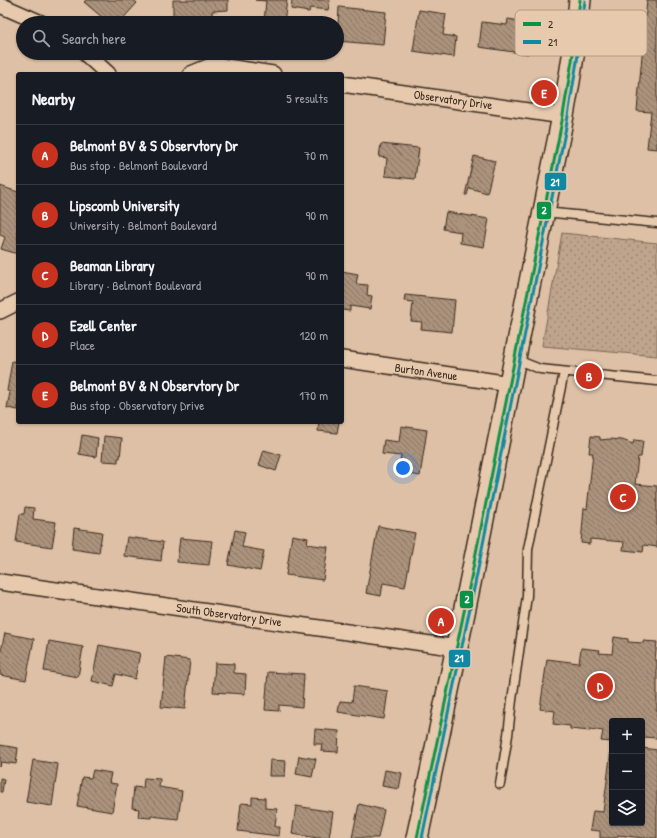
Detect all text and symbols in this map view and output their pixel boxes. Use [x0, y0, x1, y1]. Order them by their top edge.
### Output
legend [515, 10, 647, 56]
search box [16, 16, 344, 60]
text: 2 [548, 17, 553, 31]
icon: search [30, 27, 52, 49]
text: Search here [62, 28, 126, 49]
text: 21 [548, 35, 557, 49]
pin: E [531, 78, 557, 108]
street label: Observatory Drive [413, 86, 494, 113]
text: Nearby [32, 87, 75, 110]
text: 5 results [286, 89, 328, 107]
text: Belmont BV & S Observtory Dr [70, 135, 238, 156]
text: A [42, 146, 48, 164]
text: 70 m [304, 146, 328, 164]
text: Bus stop · Belmont Boulevard [70, 156, 207, 174]
line badge: 21 [544, 172, 567, 191]
text: 21 [550, 175, 560, 189]
text: Lipscomb University [70, 195, 180, 216]
line badge: 2 [536, 201, 552, 220]
text: 2 [541, 203, 547, 217]
text: B [42, 206, 48, 224]
text: 90 m [306, 206, 328, 224]
text: University · Belmont Boulevard [70, 216, 216, 234]
text: Beaman Library [70, 255, 155, 276]
text: C [41, 266, 49, 284]
text: 90 m [306, 266, 328, 284]
text: Library · Belmont Boulevard [70, 276, 201, 294]
text: Ezell Center [70, 315, 137, 336]
text: D [42, 326, 48, 344]
text: 120 m [300, 326, 328, 344]
text: Place [70, 336, 95, 354]
street label: Burton Avenue [394, 359, 459, 384]
pin: B [576, 361, 602, 391]
text: Belmont BV & N Observtory Dr [70, 375, 239, 396]
text: E [42, 386, 48, 404]
text: 170 m [299, 386, 328, 404]
text: Bus stop · Observatory Drive [70, 396, 204, 414]
your location [393, 458, 413, 478]
pin: C [610, 482, 636, 512]
line badge: 2 [459, 590, 474, 609]
text: 2 [464, 592, 470, 606]
street label: South Observatory Drive [175, 599, 283, 630]
pin: A [428, 606, 454, 636]
line badge: 21 [448, 649, 471, 668]
text: 21 [454, 651, 464, 665]
pin: D [587, 671, 613, 701]
map controls [609, 718, 645, 826]
button: + [609, 718, 645, 754]
button: − [609, 754, 645, 790]
button: layers [609, 790, 645, 826]

